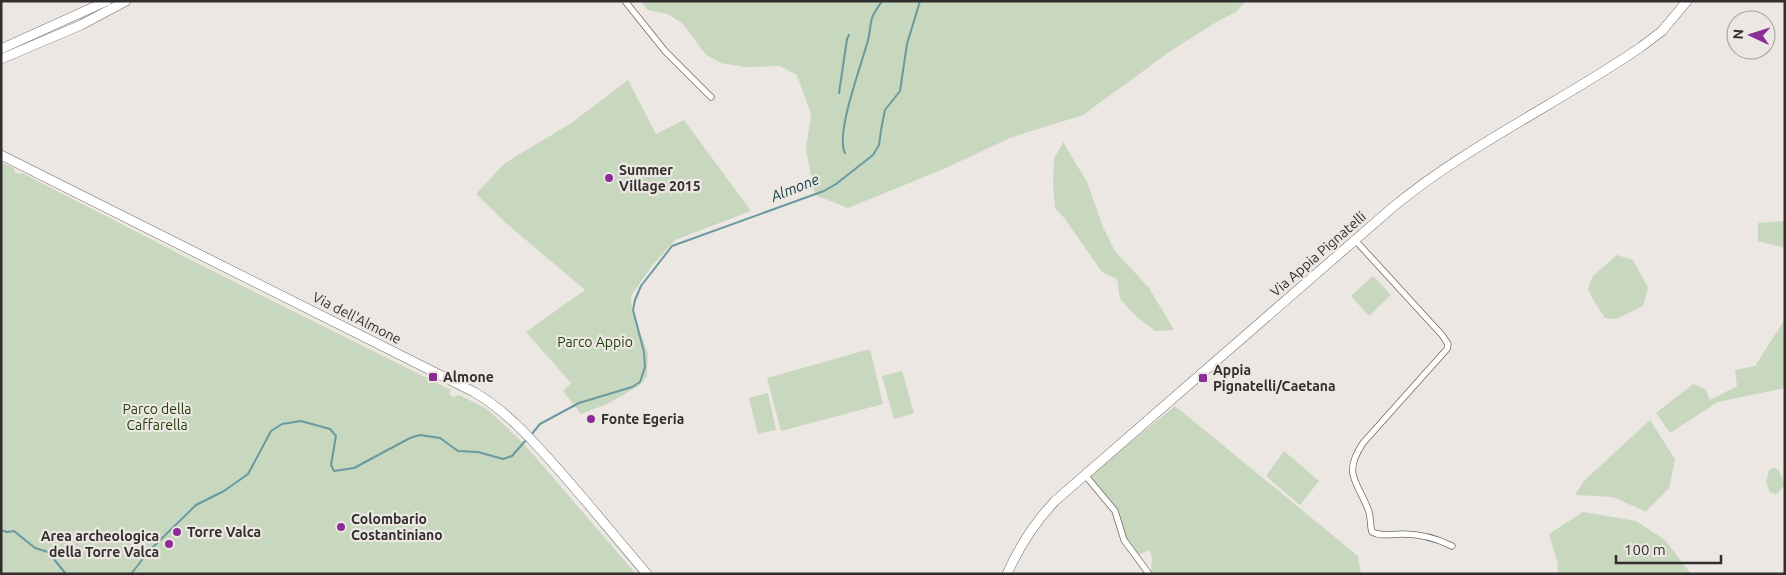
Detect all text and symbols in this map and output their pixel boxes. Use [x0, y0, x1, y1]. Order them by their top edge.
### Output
north arrow [1726, 10, 1776, 60]
text: N [1730, 28, 1746, 40]
place label: Summer Village 2015 [619, 162, 701, 194]
water label: Almone [767, 170, 822, 205]
marker: Summer Village 2015 [603, 172, 615, 184]
street label: Via Appia Pignatelli [1267, 208, 1369, 300]
street label: Via dell'Almone [310, 289, 404, 347]
park label: Parco Appio [557, 334, 633, 350]
place label: Appia Pignatelli/Caetana [1213, 362, 1336, 394]
place label: Almone [443, 369, 494, 385]
marker: Almone [427, 371, 439, 383]
marker: Appia Pignatelli/Caetana [1197, 372, 1209, 384]
park label: Parco della Caffarella [122, 401, 192, 433]
place label: Fonte Egeria [601, 411, 684, 427]
marker: Fonte Egeria [585, 413, 597, 425]
place label: Colombario Costantiniano [351, 511, 443, 543]
marker: Colombario Costantiniano [335, 521, 347, 533]
place label: Torre Valca [187, 524, 261, 540]
marker: Torre Valca [171, 526, 183, 538]
place label: Area archeologica della Torre Valca [41, 528, 159, 560]
scale bar [1616, 532, 1721, 564]
marker: Area archeologica della Torre Valca [163, 538, 175, 550]
text: 100 m [1624, 541, 1666, 558]

